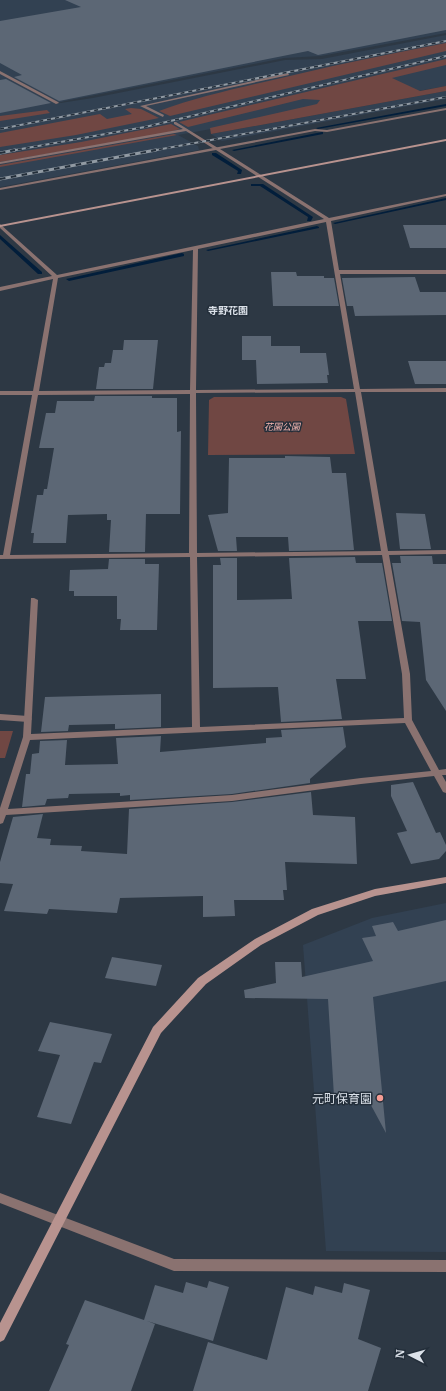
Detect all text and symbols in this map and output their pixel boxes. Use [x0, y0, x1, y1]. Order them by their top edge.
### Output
district label: 寺野花園 [208, 304, 248, 317]
park label: 花園公園 [264, 421, 302, 432]
place label: 元町保育園 [312, 1091, 372, 1106]
marker: 元町保育園 [375, 1093, 385, 1103]
north arrow [390, 1335, 430, 1375]
text: N [393, 1349, 408, 1359]

